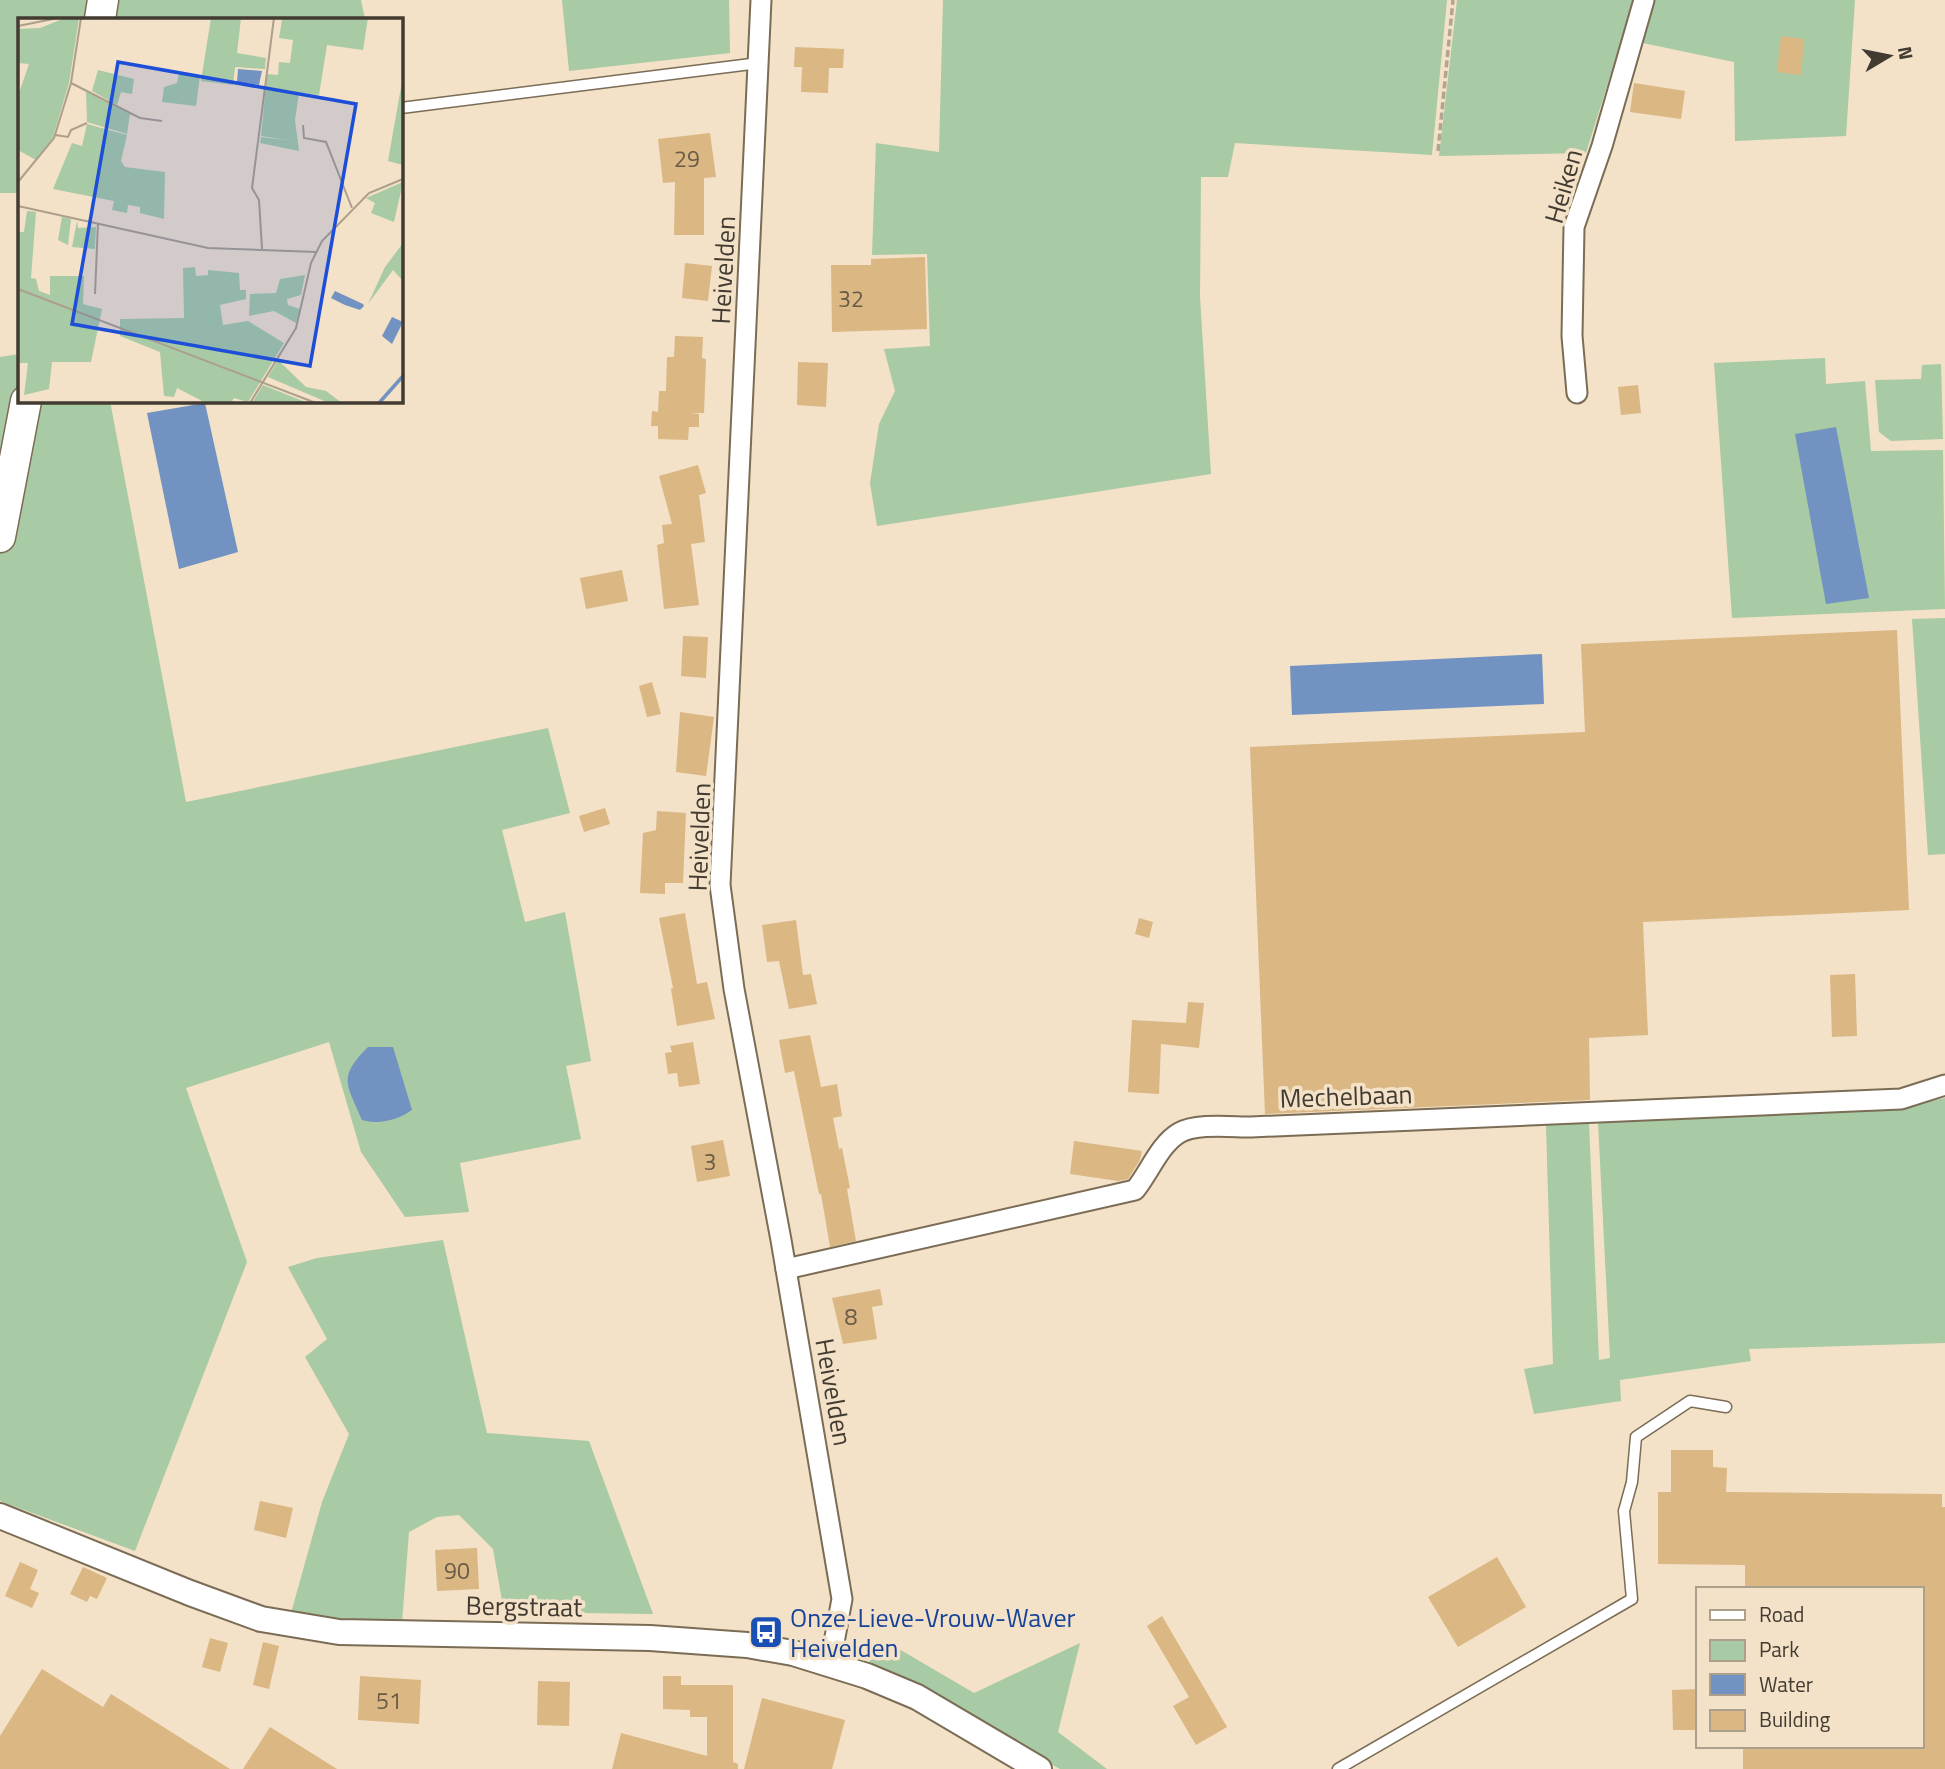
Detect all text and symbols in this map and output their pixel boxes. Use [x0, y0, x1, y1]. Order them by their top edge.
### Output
inset map [18, 18, 402, 402]
north arrow [1854, 21, 1924, 91]
text: N [1891, 44, 1922, 62]
house number: 29 [674, 141, 700, 176]
street label: Heiken [1534, 144, 1592, 228]
street label: Heivelden [701, 215, 745, 325]
house number: 32 [838, 281, 864, 316]
street label: Heivelden [678, 782, 720, 892]
street label: Mechelbaan [1279, 1074, 1413, 1118]
house number: 3 [704, 1144, 716, 1179]
house number: 8 [845, 1299, 858, 1334]
street label: Heivelden [805, 1335, 863, 1449]
house number: 90 [444, 1553, 470, 1588]
street label: Bergstraat [465, 1585, 583, 1627]
legend [1696, 1587, 1924, 1748]
place label: Onze-Lieve-Vrouw-Waver Heivelden [790, 1598, 1076, 1667]
text: Road [1759, 1598, 1804, 1630]
bus stop icon: Onze-Lieve-Vrouw-Waver Heivelden [747, 1613, 785, 1651]
text: Park [1759, 1633, 1799, 1665]
text: Water [1759, 1668, 1813, 1700]
house number: 51 [376, 1683, 402, 1718]
text: Building [1759, 1703, 1831, 1735]

